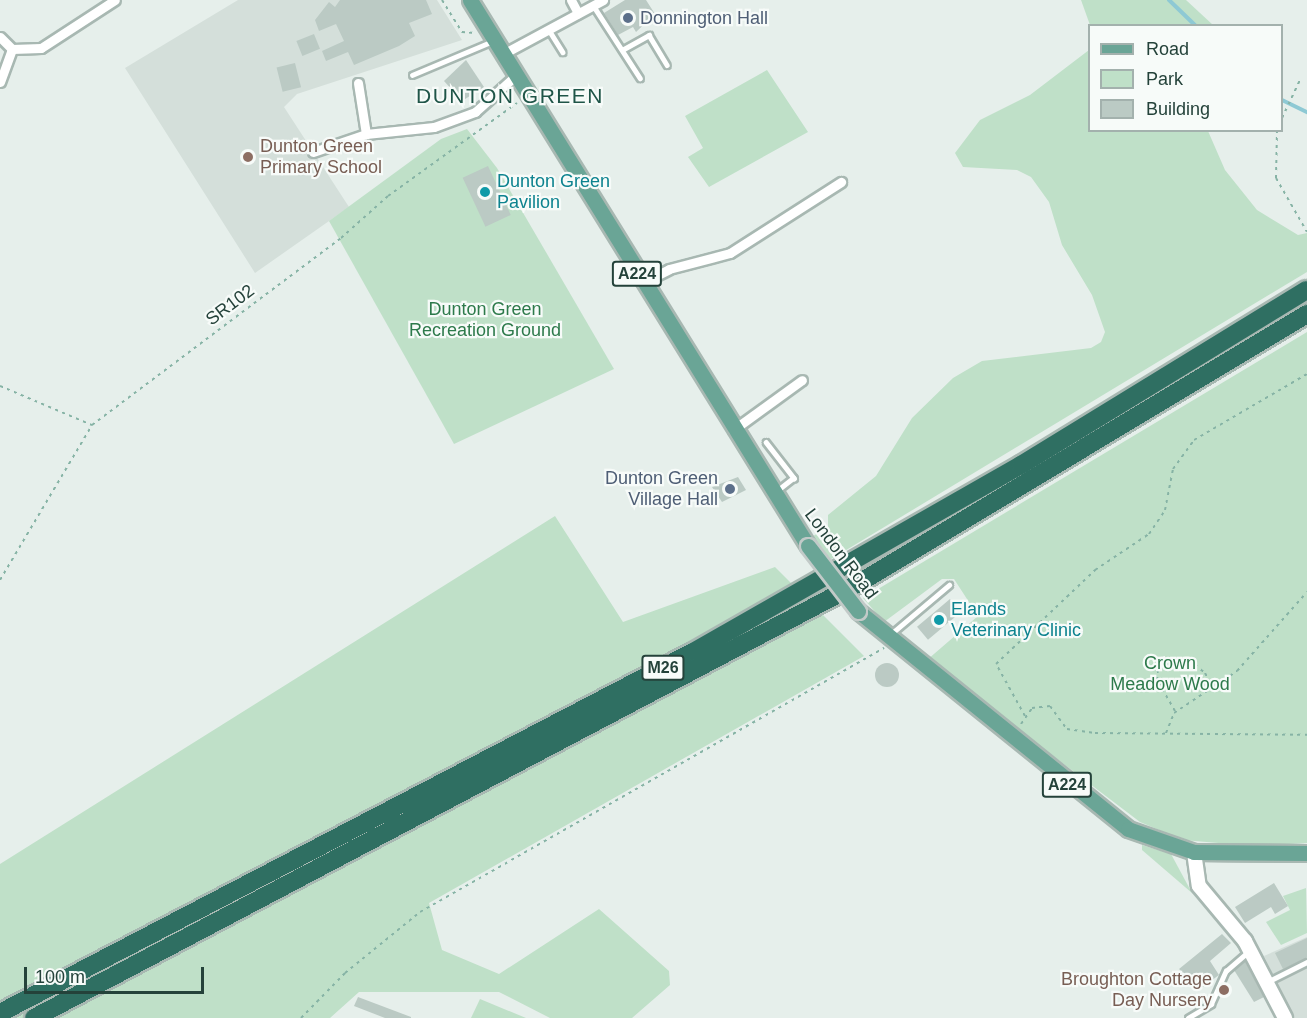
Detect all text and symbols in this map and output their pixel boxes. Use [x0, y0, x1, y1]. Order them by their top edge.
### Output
place label: Donnington Hall [640, 7, 768, 29]
marker: Donnington Hall [621, 11, 635, 25]
legend [1088, 24, 1283, 132]
text: Road [1146, 39, 1189, 59]
text: Park [1146, 69, 1183, 89]
district label: DUNTON GREEN [416, 83, 604, 109]
text: Building [1146, 99, 1210, 119]
place label: Dunton Green Primary School [260, 136, 382, 178]
marker: Dunton Green Primary School [241, 150, 255, 164]
place label: Dunton Green Pavilion [497, 171, 610, 213]
marker: Dunton Green Pavilion [478, 185, 492, 199]
road number: A224 [612, 261, 662, 287]
street label: SR102 [202, 280, 258, 330]
park label: Dunton Green Recreation Ground [409, 299, 561, 342]
place label: Dunton Green Village Hall [605, 468, 718, 510]
marker: Dunton Green Village Hall [723, 482, 737, 496]
street label: London Road [800, 504, 882, 604]
place label: Elands Veterinary Clinic [951, 599, 1081, 642]
marker: Elands Veterinary Clinic [932, 613, 946, 627]
park label: Crown Meadow Wood [1110, 653, 1230, 696]
road number: M26 [640, 655, 686, 681]
road number: A224 [1042, 772, 1092, 798]
scale bar [27, 955, 207, 993]
text: 100 m [35, 967, 85, 987]
place label: Broughton Cottage Day Nursery [1061, 969, 1212, 1012]
marker: Broughton Cottage Day Nursery [1217, 983, 1231, 997]

